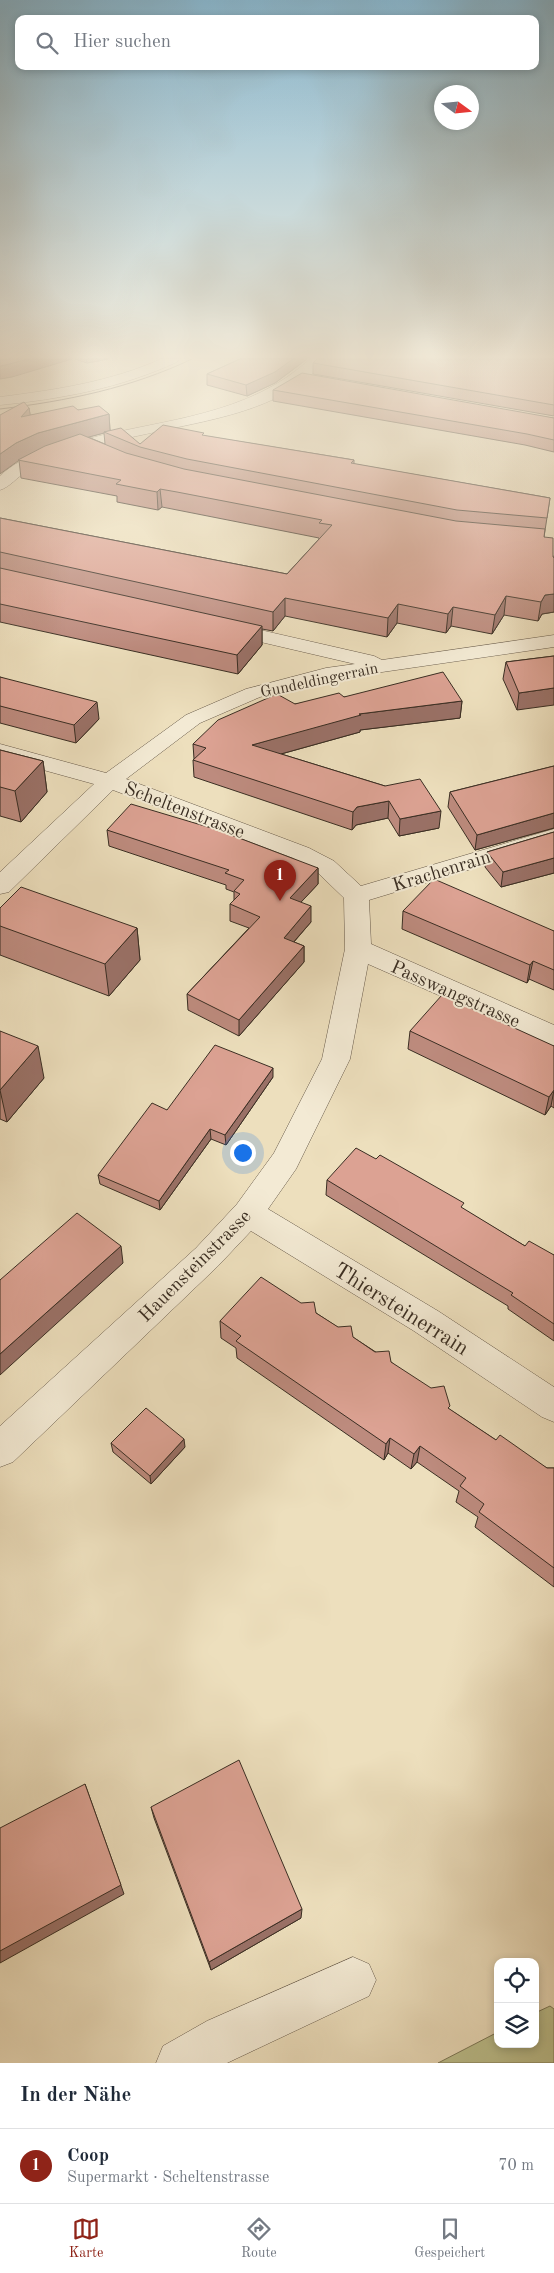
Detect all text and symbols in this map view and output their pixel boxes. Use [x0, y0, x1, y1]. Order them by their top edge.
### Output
search box [15, 15, 539, 70]
icon: search [33, 29, 61, 57]
text: Hier suchen [73, 33, 171, 52]
north arrow [434, 85, 479, 130]
street label: Gundeldingerrain [259, 661, 380, 701]
street label: Scheltenstrasse [121, 780, 247, 843]
street label: Krachenrain [390, 848, 493, 896]
pin: 1 [264, 860, 296, 901]
street label: Passwangstrasse [387, 958, 522, 1032]
your location [230, 1140, 256, 1166]
street label: Hauensteinstrasse [136, 1207, 255, 1326]
street label: Thiersteinerrain [329, 1259, 473, 1360]
map controls [494, 1958, 539, 2048]
button: locate [494, 1958, 539, 2003]
button: layers [494, 2003, 539, 2048]
text: In der Nähe [20, 2085, 131, 2106]
text: Coop [67, 2147, 109, 2166]
text: 1 [31, 2158, 41, 2174]
text: 70 m [498, 2158, 534, 2174]
text: Supermarkt · Scheltenstrasse [67, 2170, 269, 2186]
tab: Karte [69, 2215, 103, 2262]
tab: Route [241, 2215, 277, 2262]
tab: Gespeichert [414, 2215, 485, 2262]

